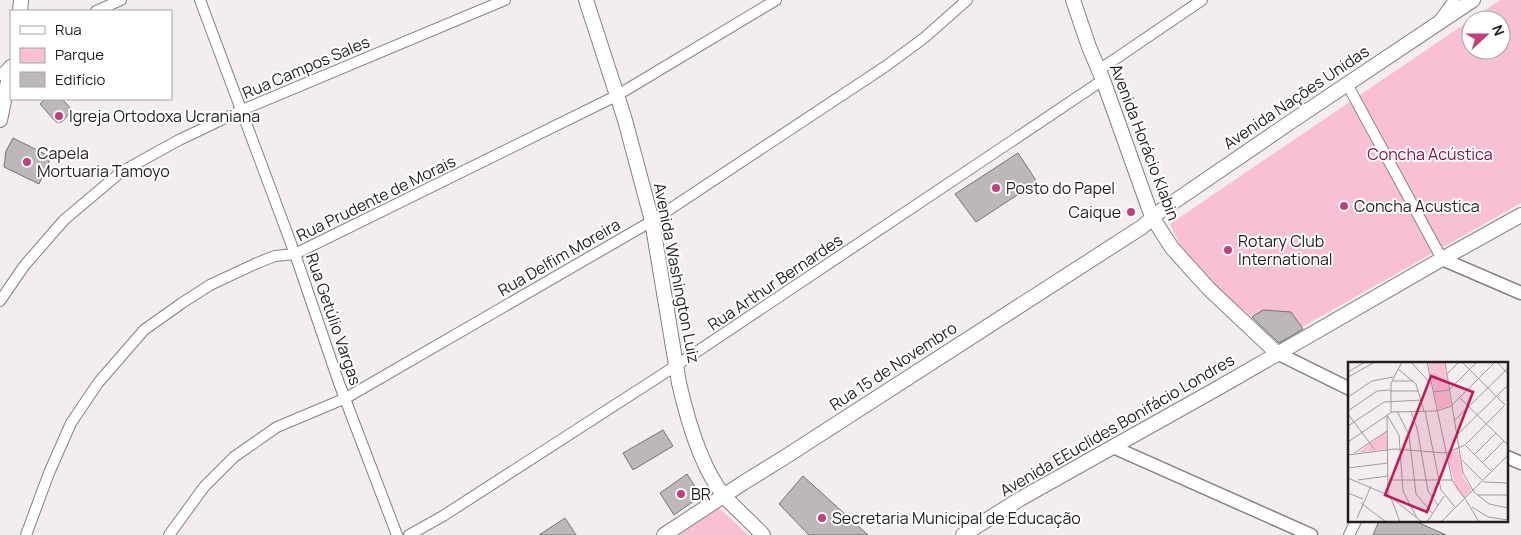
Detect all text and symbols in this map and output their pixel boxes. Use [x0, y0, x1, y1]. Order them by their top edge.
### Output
legend [10, 10, 172, 100]
north arrow [1461, 10, 1511, 60]
text: Rua [55, 19, 82, 40]
text: N [1488, 22, 1509, 38]
street label: Rua Campos Sales [239, 30, 373, 104]
street label: Avenida Nações Unidas [1219, 40, 1373, 154]
text: Parque [55, 44, 104, 65]
street label: Avenida Horácio Klabin [1105, 61, 1185, 223]
text: Edifício [55, 69, 106, 90]
place label: Igreja Ortodoxa Ucraniana [69, 105, 260, 127]
marker: Igreja Ortodoxa Ucraniana [53, 110, 65, 122]
place label: Capela Mortuaria Tamoyo [37, 142, 170, 182]
park label: Concha Acústica [1367, 143, 1493, 165]
street label: Rua Prudente de Morais [293, 150, 459, 246]
marker: Capela Mortuaria Tamoyo [21, 156, 33, 168]
place label: Posto do Papel [1006, 177, 1115, 199]
street label: Avenida Washington Luiz [649, 181, 705, 365]
marker: Posto do Papel [990, 182, 1002, 194]
place label: Concha Acustica [1354, 195, 1480, 217]
marker: Concha Acustica [1338, 200, 1350, 212]
place label: Caique [1069, 201, 1121, 223]
marker: Caique [1125, 206, 1137, 218]
street label: Rua Delfim Moreira [494, 213, 624, 301]
street label: Rua Arthur Bernardes [703, 229, 847, 335]
place label: Rotary Club International [1238, 230, 1333, 270]
marker: Rotary Club International [1222, 244, 1234, 256]
street label: Rua Getúlio Vargas [301, 250, 367, 388]
street label: Rua 15 de Novembro [825, 317, 961, 415]
street label: Avenida EEuclides Bonifácio Londres [996, 349, 1238, 501]
inset map [1348, 362, 1508, 522]
place label: BR [691, 483, 711, 505]
marker: BR [675, 488, 687, 500]
place label: Secretaria Municipal de Educação [832, 507, 1081, 529]
marker: Secretaria Municipal de Educação [816, 512, 828, 524]

